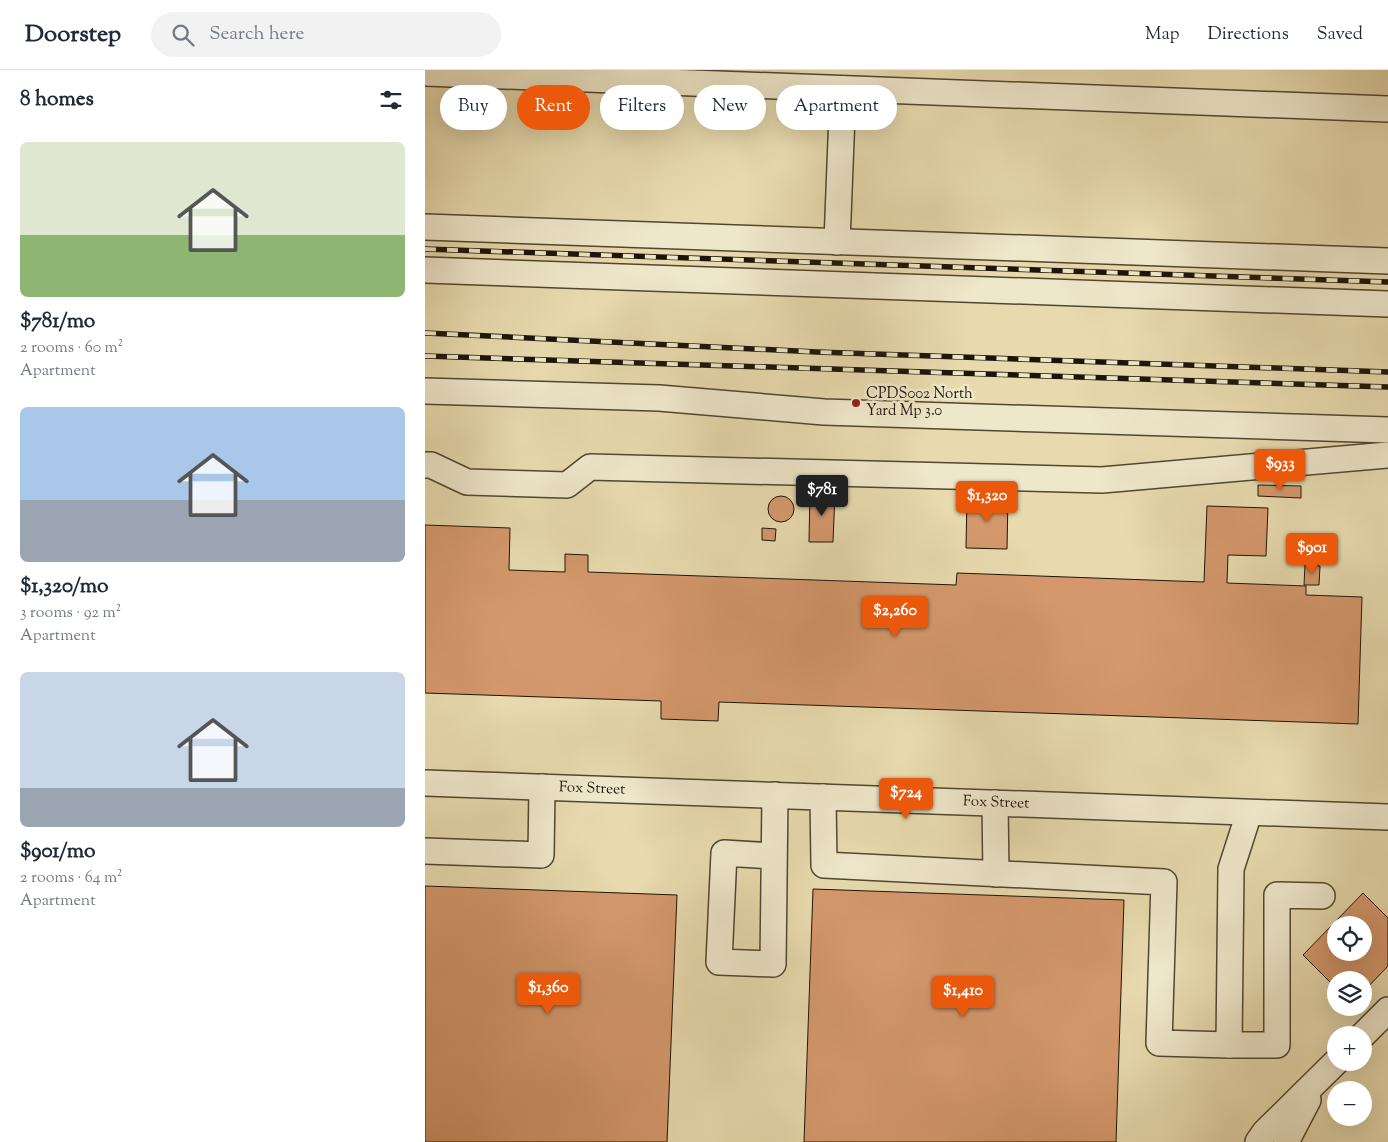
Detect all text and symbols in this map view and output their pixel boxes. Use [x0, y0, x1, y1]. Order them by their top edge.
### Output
search box [151, 12, 501, 57]
text: Doorstep [25, 18, 121, 52]
icon: search [169, 21, 197, 49]
text: Search here [209, 21, 304, 48]
text: Map [1145, 22, 1180, 48]
text: Directions [1208, 22, 1289, 48]
text: Saved [1317, 22, 1363, 48]
text: 8 homes [20, 85, 94, 115]
chip: Buy [440, 85, 507, 130]
chip: Rent [517, 85, 590, 130]
chip: Filters [600, 85, 684, 130]
chip: New [694, 85, 766, 130]
chip: Apartment [776, 85, 897, 130]
icon: filters [377, 86, 405, 114]
icon: home [168, 175, 258, 265]
text: $781/mo [20, 307, 95, 337]
text: 2 rooms · 60 m² [20, 337, 123, 360]
text: Apartment [20, 360, 96, 383]
place label: CPDS002 North Yard Mp 3.0 [866, 384, 973, 422]
marker: CPDS002 North Yard Mp 3.0 [850, 397, 862, 409]
icon: home [168, 440, 258, 530]
pin: $933 [1250, 448, 1310, 491]
text: $933 [1265, 453, 1295, 476]
pin: $781 [792, 474, 852, 517]
text: $781 [807, 479, 837, 502]
pin: $1,320 [946, 480, 1028, 523]
text: $1,320 [967, 485, 1007, 508]
pin: $901 [1282, 532, 1342, 575]
text: $901 [1297, 537, 1327, 560]
text: $1,320/mo [20, 572, 109, 602]
pin: $2,260 [854, 596, 936, 638]
text: $2,260 [873, 600, 917, 623]
text: 3 rooms · 92 m² [20, 602, 121, 625]
text: Apartment [20, 625, 96, 648]
icon: home [168, 705, 258, 795]
street label: Fox Street [559, 777, 625, 801]
pin: $724 [876, 778, 936, 820]
text: $724 [890, 782, 922, 805]
street label: Fox Street [963, 791, 1029, 815]
text: $901/mo [20, 837, 95, 867]
text: 2 rooms · 64 m² [20, 867, 123, 890]
text: Apartment [20, 890, 96, 913]
map controls [1327, 916, 1372, 1126]
button: locate [1327, 916, 1372, 961]
button: layers [1327, 971, 1372, 1016]
pin: $1,360 [507, 972, 589, 1015]
pin: $1,410 [922, 976, 1004, 1018]
text: $1,360 [528, 977, 568, 1000]
text: $1,410 [943, 980, 983, 1003]
button: + [1327, 1026, 1372, 1071]
button: − [1327, 1081, 1372, 1126]

